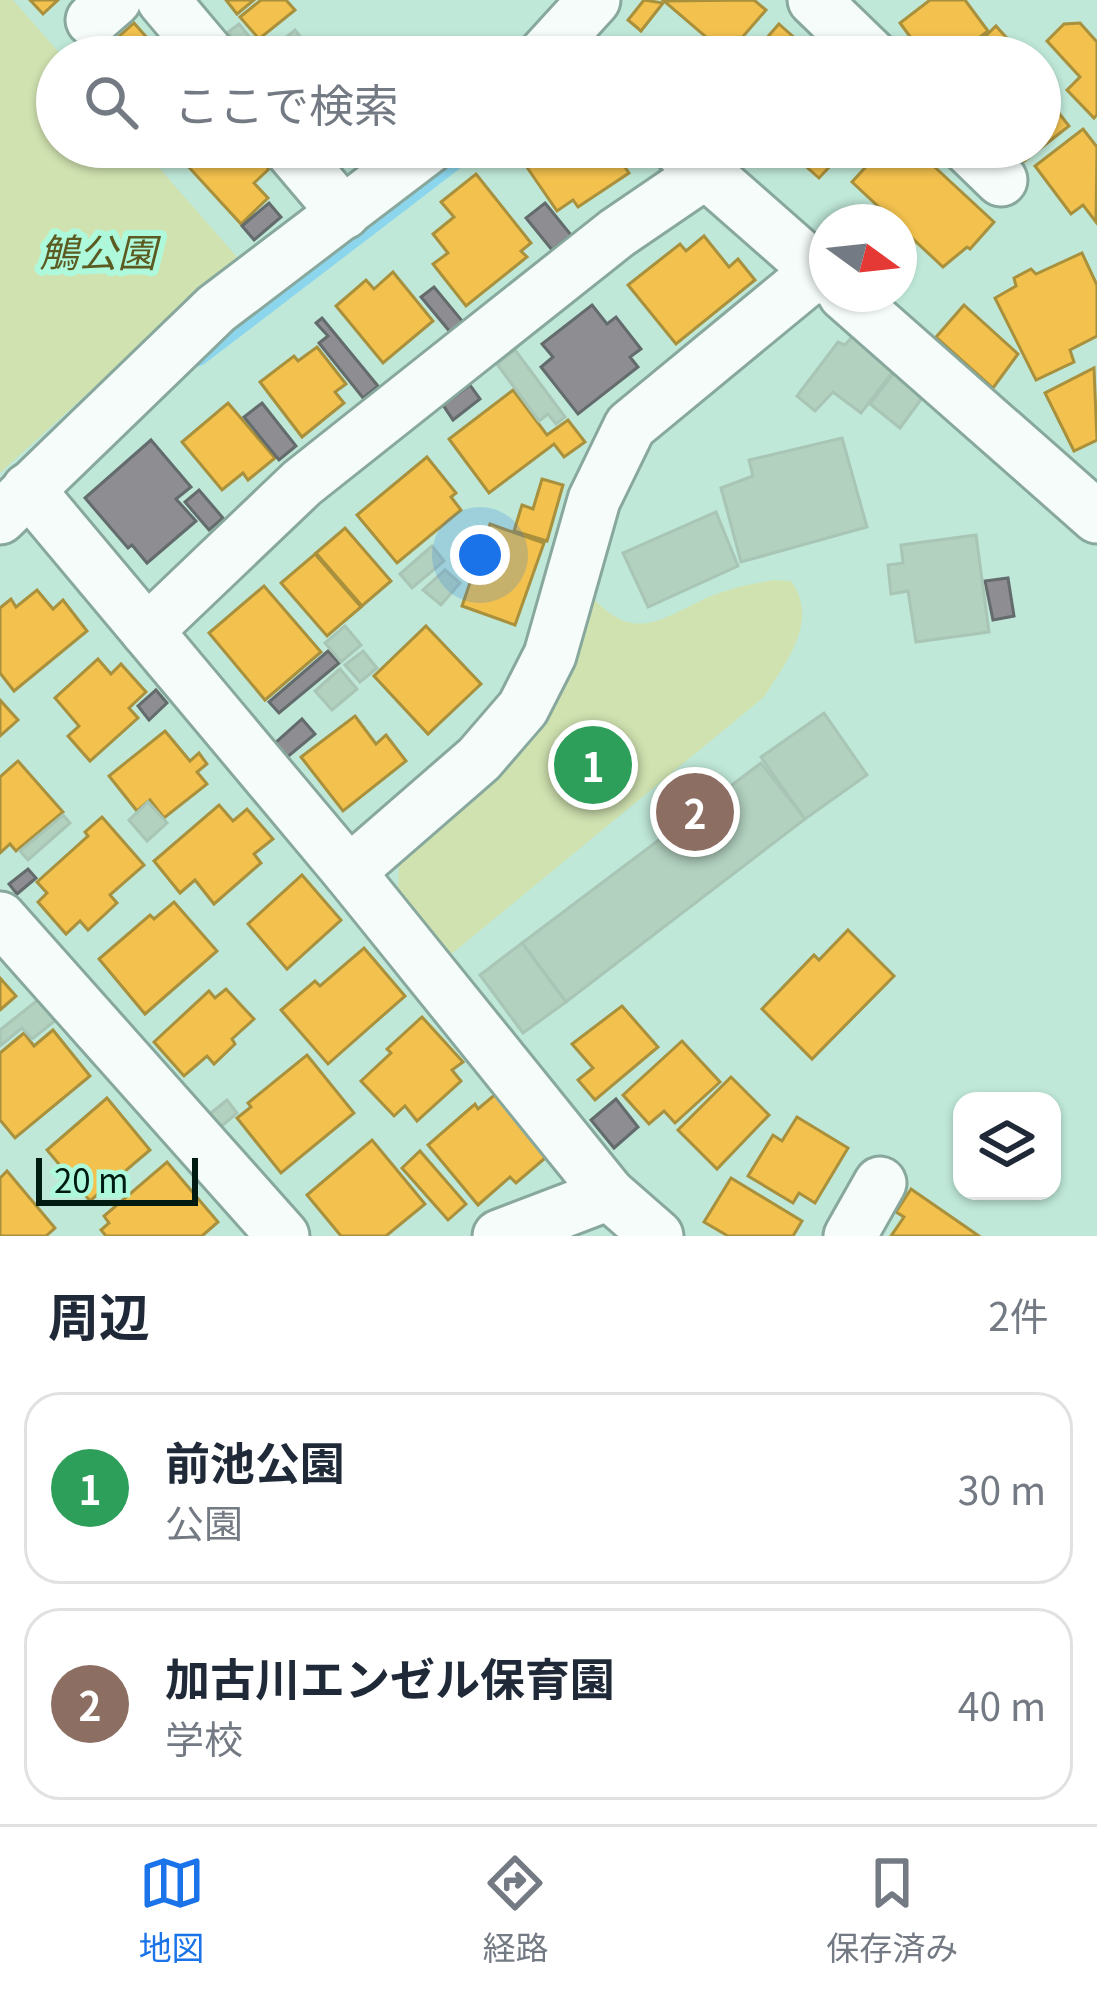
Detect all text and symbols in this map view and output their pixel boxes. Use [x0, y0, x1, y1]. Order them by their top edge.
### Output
search box [36, 36, 1061, 168]
icon: search [78, 69, 144, 135]
text: ここで検索 [174, 70, 399, 135]
north arrow [809, 204, 917, 312]
park label: 鵤公園 [39, 222, 161, 278]
your location [450, 525, 510, 585]
pin: 1 [554, 720, 632, 810]
pin: 2 [656, 767, 734, 857]
map controls [953, 1092, 1061, 1200]
button: layers [953, 1092, 1061, 1200]
scale bar [36, 1152, 198, 1205]
text: 20 m [54, 1155, 129, 1203]
text: 周辺 [48, 1277, 150, 1351]
text: 2件 [988, 1286, 1049, 1342]
text: 前池公園 [165, 1428, 345, 1493]
text: 1 [78, 1460, 102, 1516]
text: 30 m [958, 1460, 1046, 1516]
text: 公園 [165, 1493, 243, 1549]
text: 加古川エンゼル保育園 [165, 1644, 615, 1709]
text: 2 [78, 1676, 102, 1732]
text: 40 m [958, 1676, 1046, 1732]
text: 学校 [165, 1709, 243, 1765]
tab: 地図 [139, 1850, 205, 1970]
tab: 経路 [482, 1850, 548, 1970]
tab: 保存済み [826, 1850, 958, 1970]

